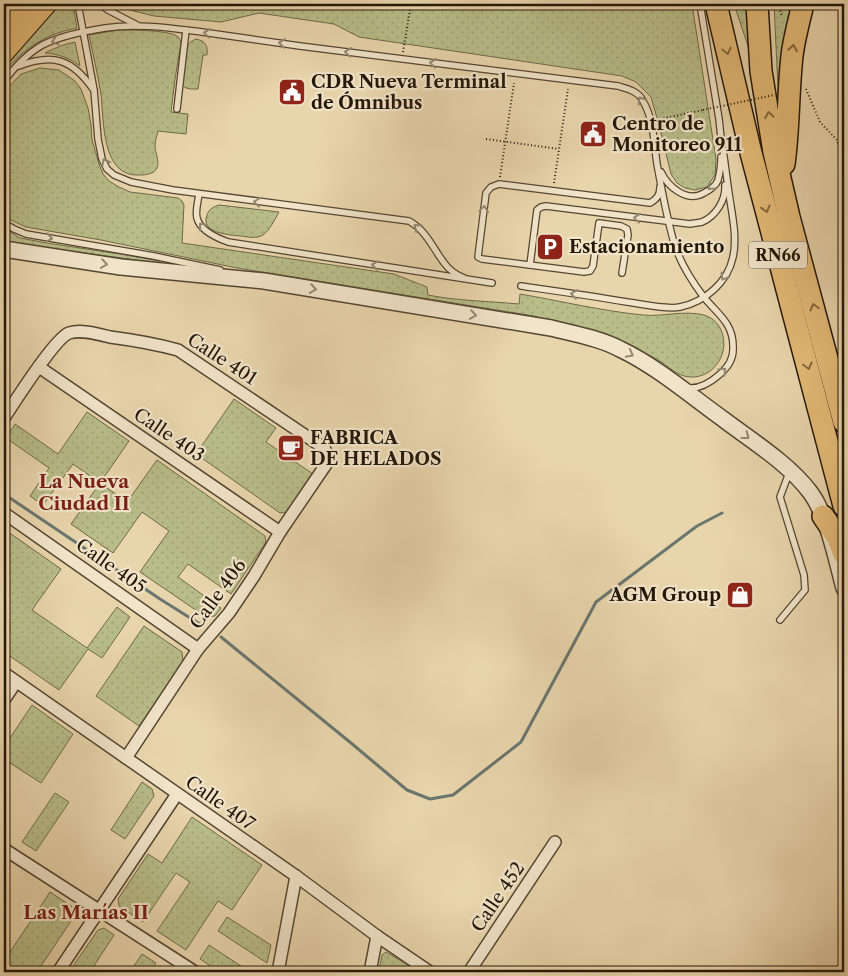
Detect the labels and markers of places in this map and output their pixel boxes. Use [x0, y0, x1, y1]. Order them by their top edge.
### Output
place label: CDR Nueva Terminal de Ómnibus [311, 71, 507, 114]
public building icon: CDR Nueva Terminal de Ómnibus [277, 77, 307, 107]
place label: Centro de Monitoreo 911 [612, 113, 742, 156]
public building icon: Centro de Monitoreo 911 [578, 119, 608, 149]
parking icon: Estacionamiento [535, 232, 565, 262]
place label: Estacionamiento [569, 236, 725, 258]
place label: FABRICA DE HELADOS [310, 427, 441, 470]
cafe icon: FABRICA DE HELADOS [276, 433, 306, 463]
shop icon: AGM Group [725, 580, 755, 610]
place label: AGM Group [608, 584, 721, 606]

